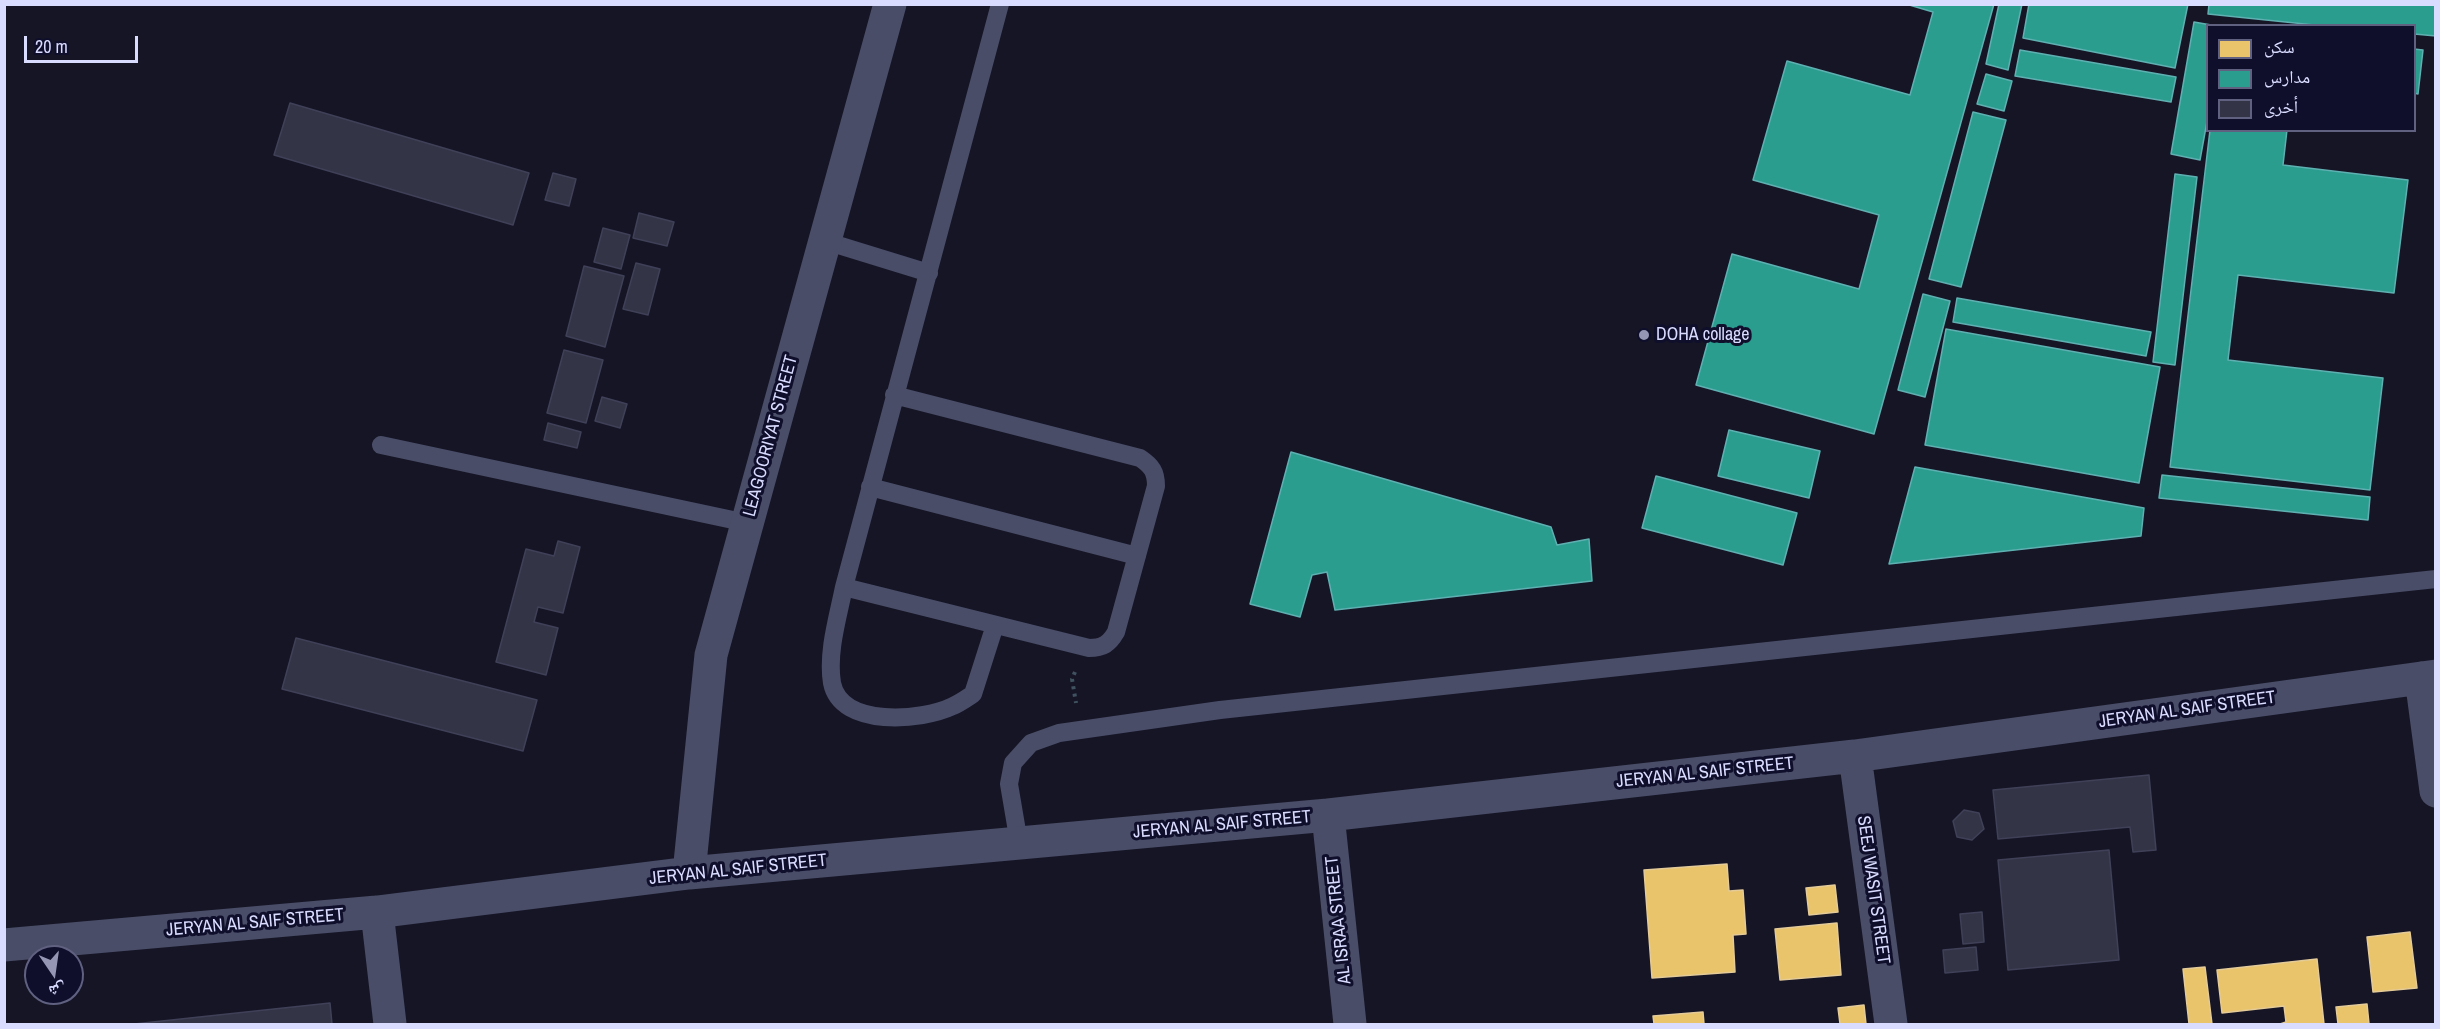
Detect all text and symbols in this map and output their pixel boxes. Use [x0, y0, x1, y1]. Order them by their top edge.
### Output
scale bar [27, 24, 141, 62]
legend [2206, 24, 2416, 132]
text: 20 m [35, 34, 68, 59]
text: سكن [2264, 34, 2295, 59]
text: مدارس [2264, 64, 2310, 89]
text: أخرى [2264, 94, 2298, 119]
place label: DOHA collage [1656, 324, 1750, 346]
marker: DOHA collage [1637, 328, 1651, 342]
street label: LEAGOORIYAT STREET [739, 353, 803, 519]
street label: JERYAN AL SAIF STREET [2097, 687, 2277, 733]
street label: JERYAN AL SAIF STREET [1615, 753, 1795, 793]
street label: JERYAN AL SAIF STREET [1132, 806, 1312, 844]
street label: SEEJ WASIT STREET [1852, 814, 1894, 966]
street label: JERYAN AL SAIF STREET [648, 850, 828, 890]
street label: AL ISRAA STREET [1322, 855, 1356, 985]
street label: JERYAN AL SAIF STREET [165, 904, 345, 942]
north arrow [24, 945, 84, 1005]
text: ش [47, 978, 68, 1003]

